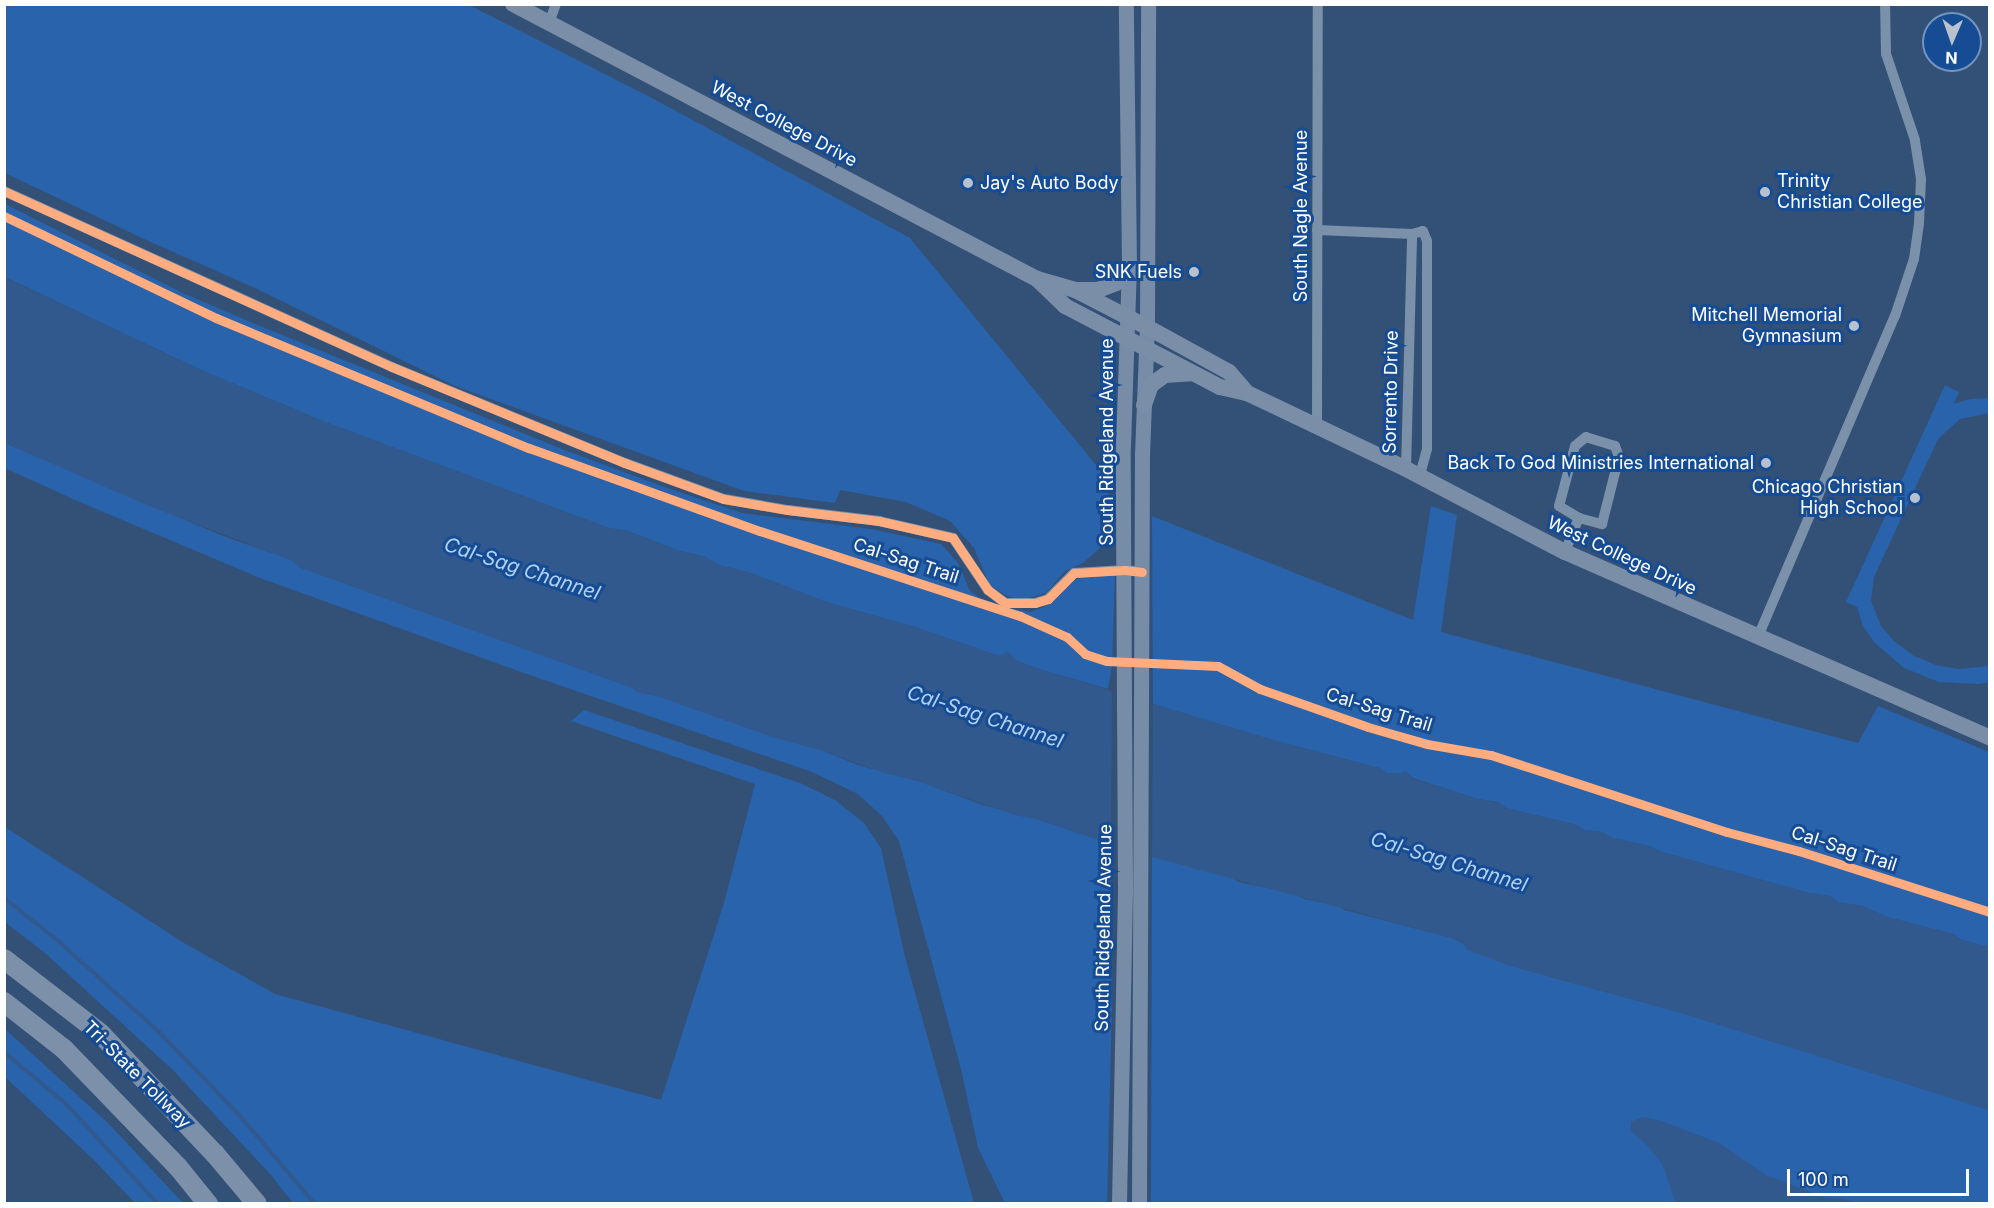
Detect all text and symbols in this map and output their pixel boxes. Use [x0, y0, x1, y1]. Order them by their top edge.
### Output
north arrow [1922, 12, 1982, 72]
text: N [1945, 48, 1958, 68]
street label: West College Drive [707, 76, 861, 172]
street label: South Nagle Avenue [1290, 130, 1312, 302]
place label: Trinity Christian College [1777, 171, 1922, 213]
place label: Jay's Auto Body [980, 172, 1119, 194]
marker: Jay's Auto Body [961, 176, 975, 190]
marker: Trinity Christian College [1758, 185, 1772, 199]
place label: SNK Fuels [1095, 261, 1182, 283]
marker: SNK Fuels [1187, 265, 1201, 279]
place label: Mitchell Memorial Gymnasium [1691, 305, 1842, 348]
marker: Mitchell Memorial Gymnasium [1847, 319, 1861, 333]
street label: Sorrento Drive [1379, 330, 1403, 454]
street label: South Ridgeland Avenue [1096, 338, 1118, 546]
place label: Back To God Ministries International [1447, 452, 1754, 474]
marker: Back To God Ministries International [1759, 456, 1773, 470]
place label: Chicago Christian High School [1752, 477, 1903, 520]
marker: Chicago Christian High School [1908, 491, 1922, 505]
street label: West College Drive [1544, 512, 1700, 600]
water label: Cal-Sag Channel [441, 532, 603, 606]
street label: Cal-Sag Trail [850, 534, 962, 588]
water label: Cal-Sag Channel [904, 680, 1066, 754]
street label: Cal-Sag Trail [1323, 684, 1435, 736]
street label: Cal-Sag Trail [1788, 822, 1900, 876]
street label: South Ridgeland Avenue [1091, 824, 1117, 1032]
water label: Cal-Sag Channel [1368, 827, 1530, 897]
street label: Tri-State Tollway [79, 1017, 195, 1133]
scale bar [1790, 1157, 1972, 1195]
text: 100 m [1798, 1169, 1849, 1190]

